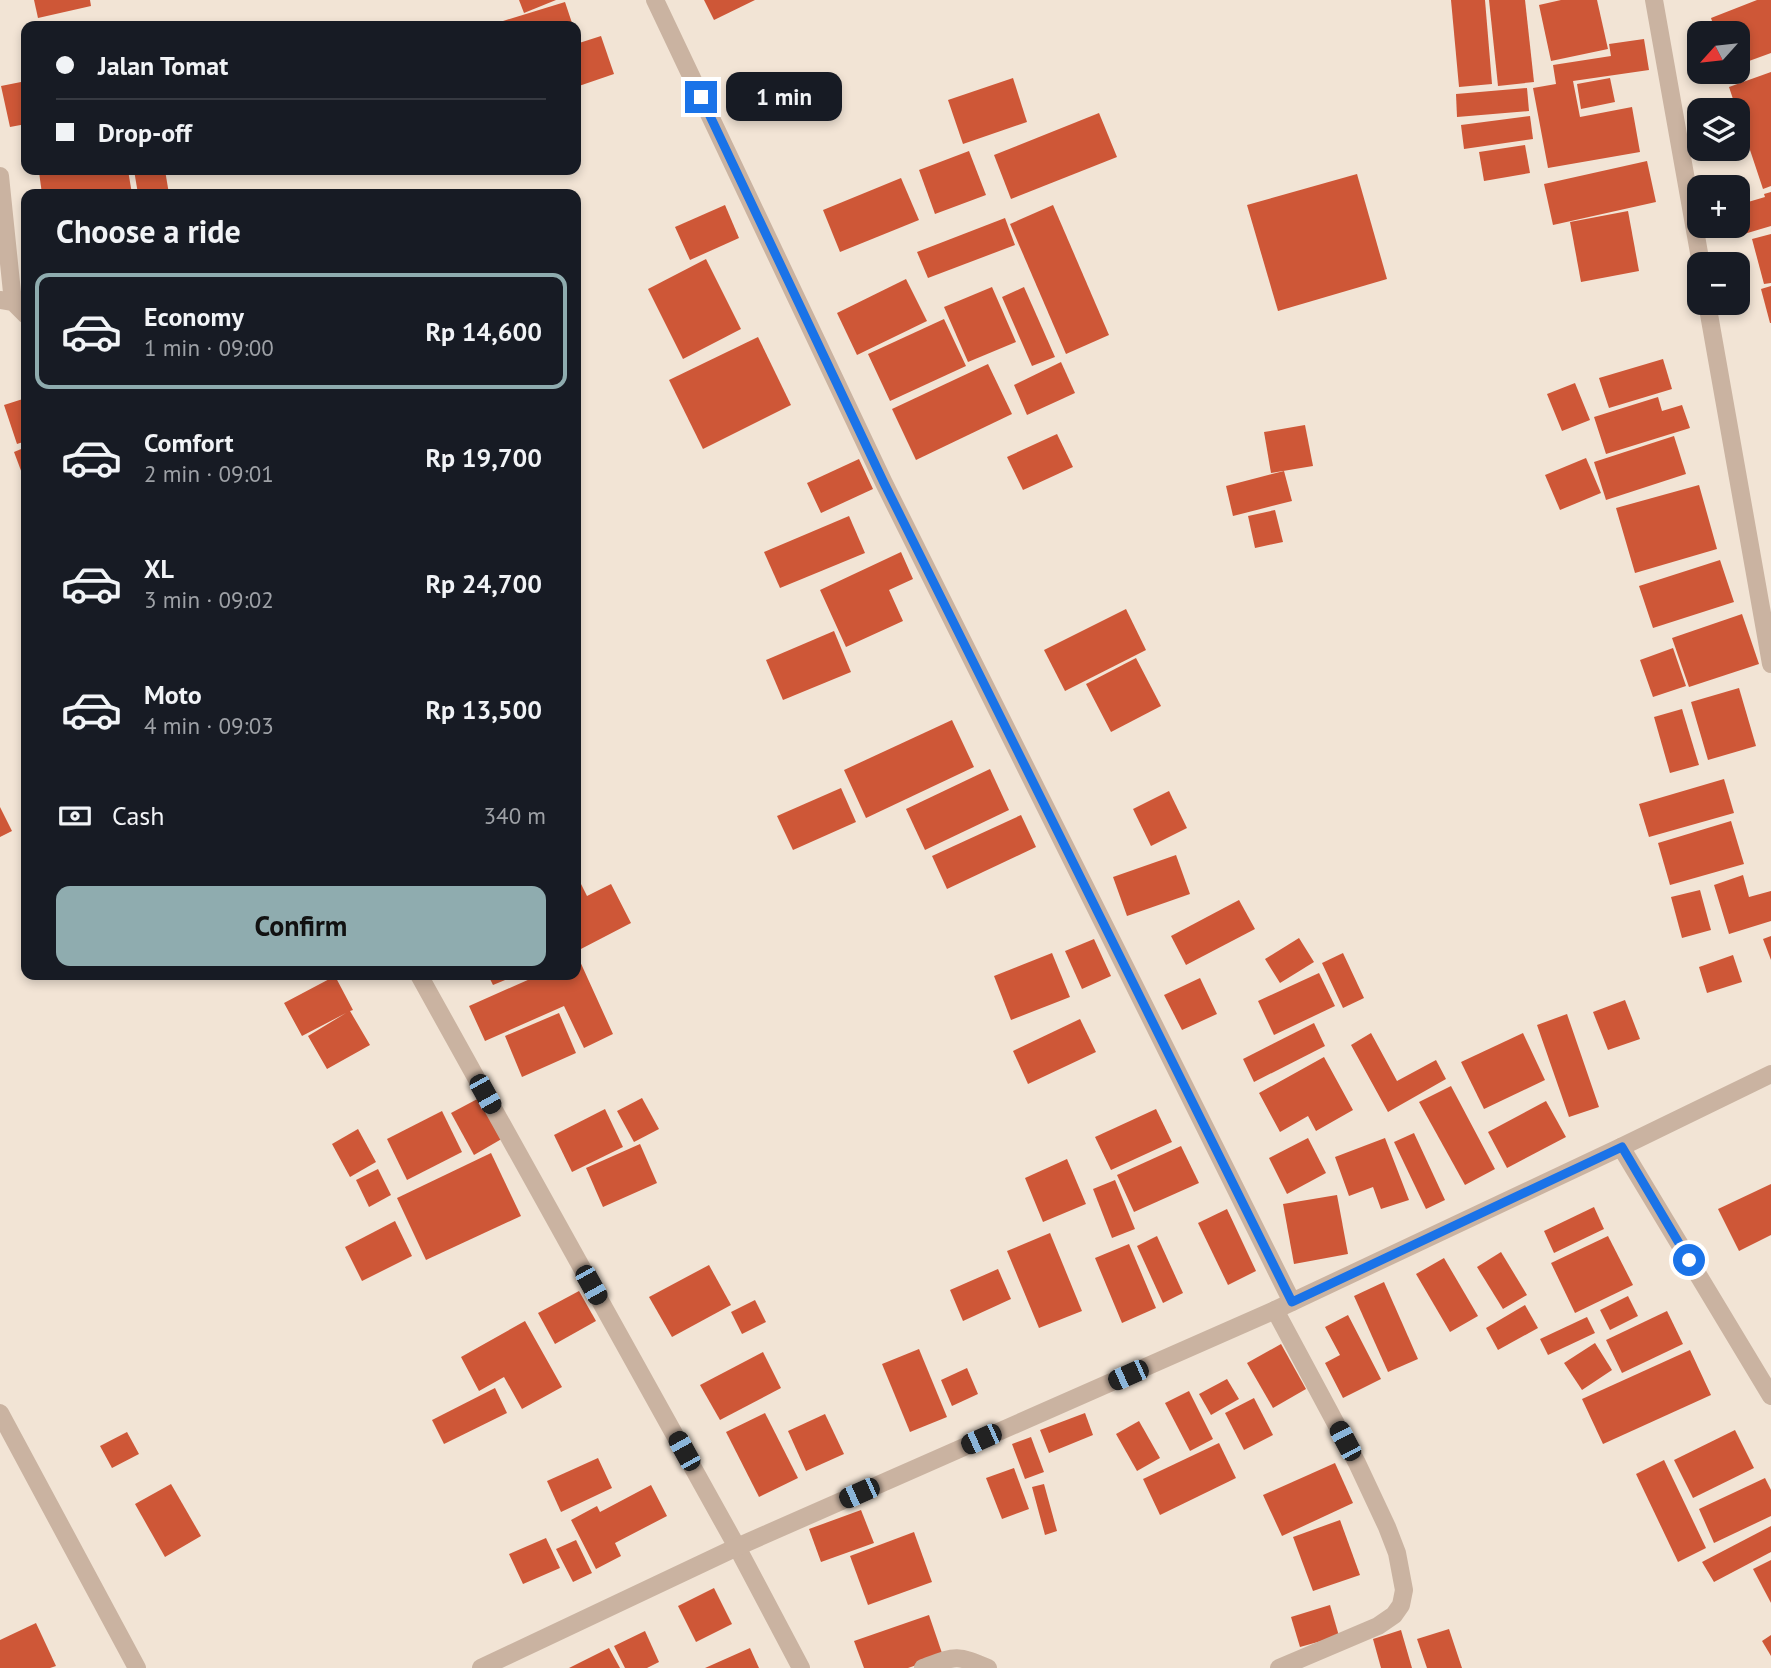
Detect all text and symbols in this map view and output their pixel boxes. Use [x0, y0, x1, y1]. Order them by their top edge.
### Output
north arrow [1687, 21, 1750, 84]
map controls [1687, 21, 1750, 315]
text: Jalan Tomat [98, 49, 228, 82]
callout: 1 min [726, 72, 841, 122]
route end [685, 81, 717, 113]
text: 1 min [756, 82, 812, 111]
button: layers [1687, 98, 1750, 161]
text: Drop-off [98, 116, 192, 149]
button: + [1687, 175, 1750, 238]
text: Choose a ride [56, 210, 241, 252]
button: − [1687, 252, 1750, 315]
icon: car [60, 300, 123, 363]
text: Economy [144, 300, 244, 333]
text: Rp 14,600 [425, 315, 542, 348]
text: 1 min · 09:00 [144, 333, 274, 362]
icon: car [60, 426, 123, 489]
text: Comfort [144, 426, 234, 459]
text: Rp 19,700 [425, 441, 542, 474]
text: 2 min · 09:01 [144, 459, 274, 488]
icon: car [60, 552, 123, 615]
text: XL [144, 552, 174, 585]
text: Rp 24,700 [425, 567, 542, 600]
text: 3 min · 09:02 [144, 585, 274, 614]
icon: car [60, 678, 123, 741]
text: Moto [144, 678, 202, 711]
text: Rp 13,500 [425, 693, 542, 726]
text: 4 min · 09:03 [144, 711, 274, 740]
icon: cash [56, 797, 94, 835]
text: Cash [112, 799, 164, 832]
text: 340 m [484, 801, 546, 830]
button: Confirm [56, 886, 546, 966]
car [466, 1071, 505, 1117]
route start [1673, 1244, 1705, 1276]
car [572, 1262, 611, 1308]
car [1105, 1357, 1152, 1393]
car [1326, 1418, 1365, 1464]
car [958, 1421, 1005, 1457]
car [665, 1428, 704, 1474]
car [836, 1475, 883, 1511]

